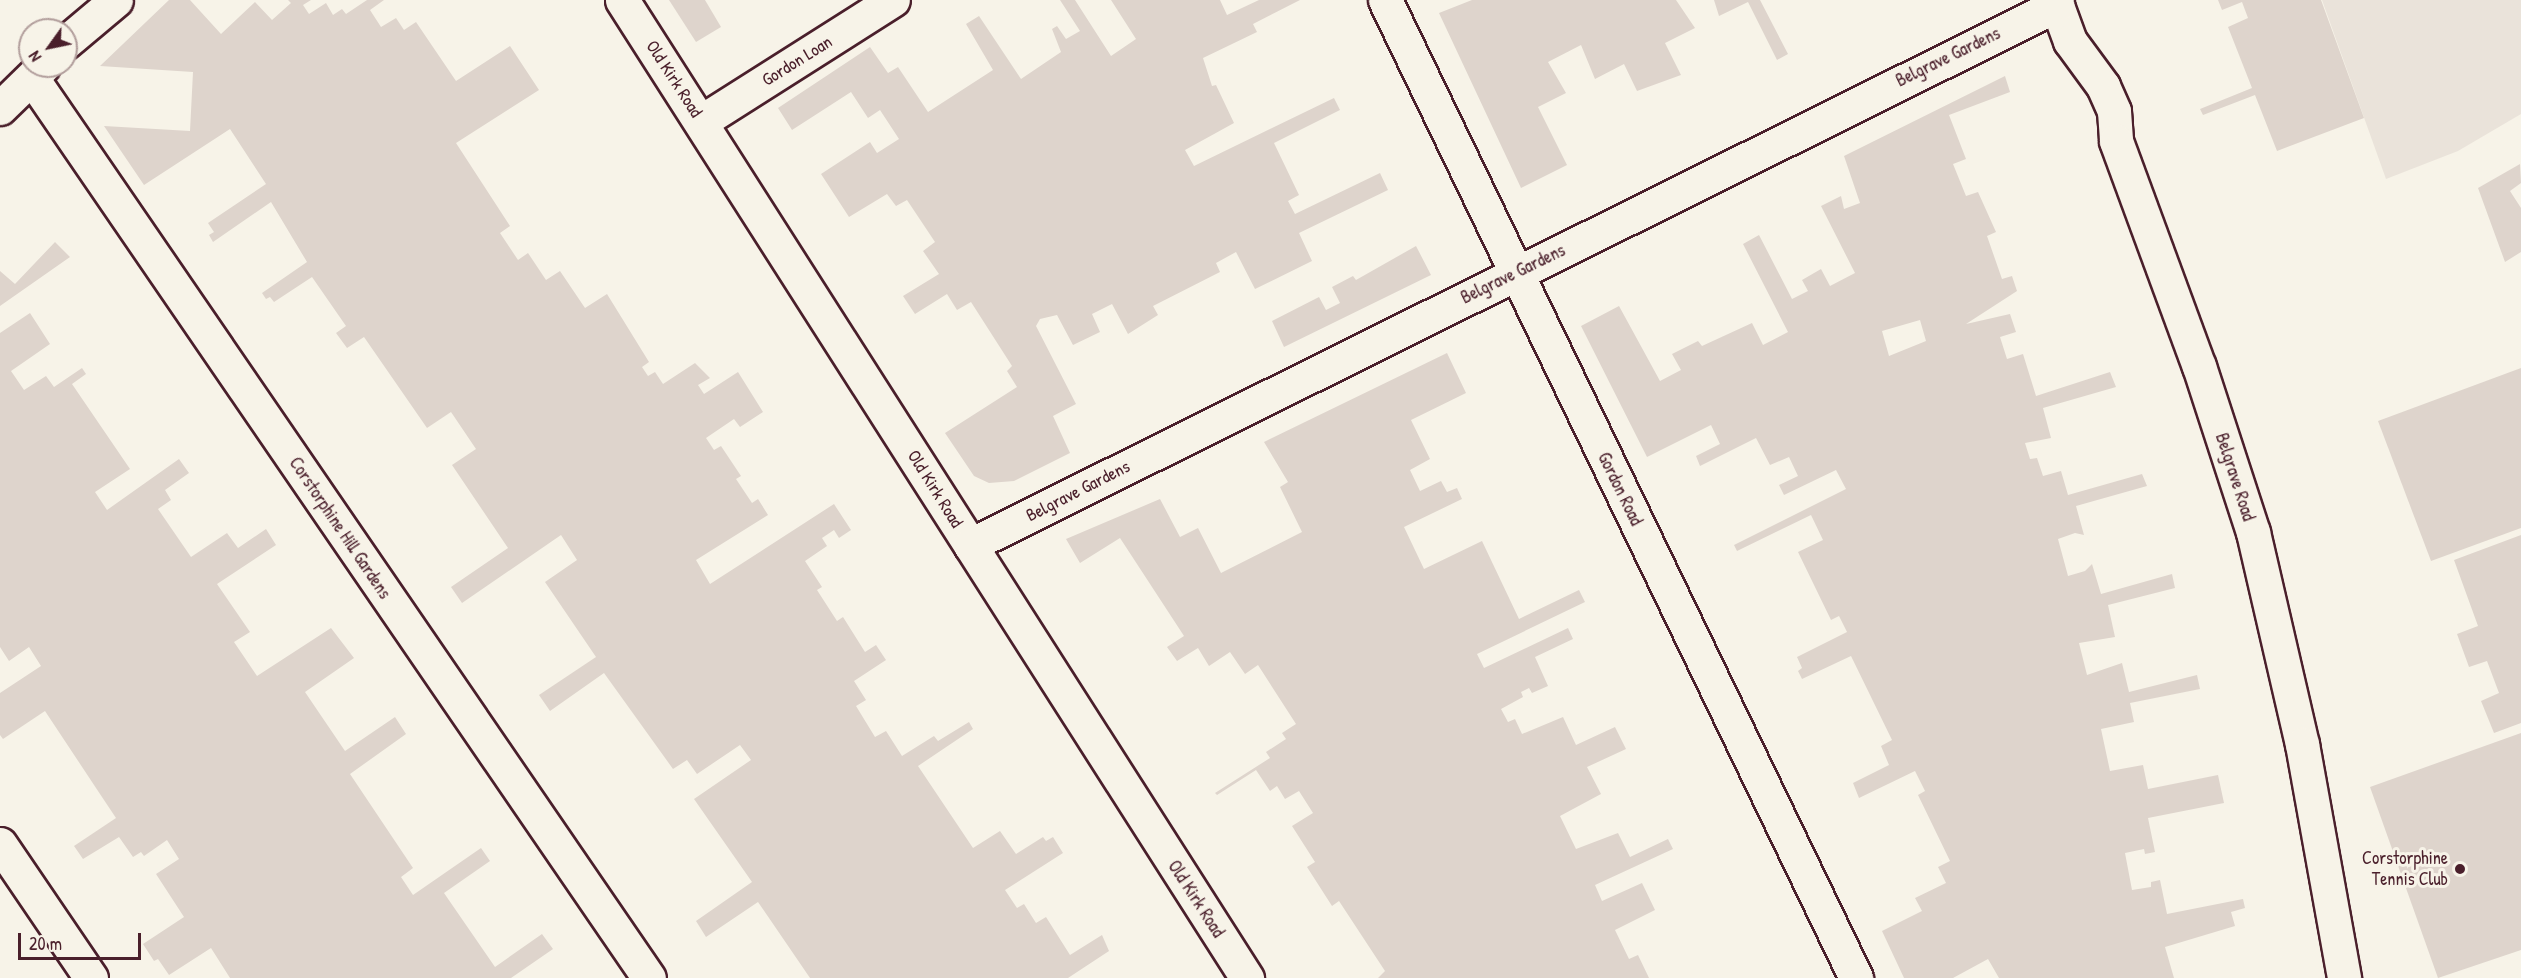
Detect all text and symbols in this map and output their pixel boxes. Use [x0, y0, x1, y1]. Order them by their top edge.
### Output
north arrow [18, 18, 78, 78]
street label: Belgrave Gardens [1892, 22, 2004, 92]
street label: Gordon Loan [758, 31, 836, 91]
street label: Old Kirk Road [641, 36, 707, 122]
text: N [23, 47, 46, 66]
street label: Belgrave Gardens [1457, 239, 1569, 309]
street label: Belgrave Road [2211, 430, 2259, 524]
street label: Old Kirk Road [903, 446, 967, 532]
street label: Gordon Road [1593, 449, 1647, 529]
street label: Corstorphine Hill Gardens [285, 453, 395, 603]
street label: Belgrave Gardens [1023, 456, 1133, 526]
place label: Corstorphine Tennis Club [2362, 848, 2448, 890]
street label: Old Kirk Road [1163, 856, 1229, 942]
marker: Corstorphine Tennis Club [2453, 862, 2467, 876]
scale bar [21, 921, 144, 959]
text: 20 m [29, 931, 62, 956]

